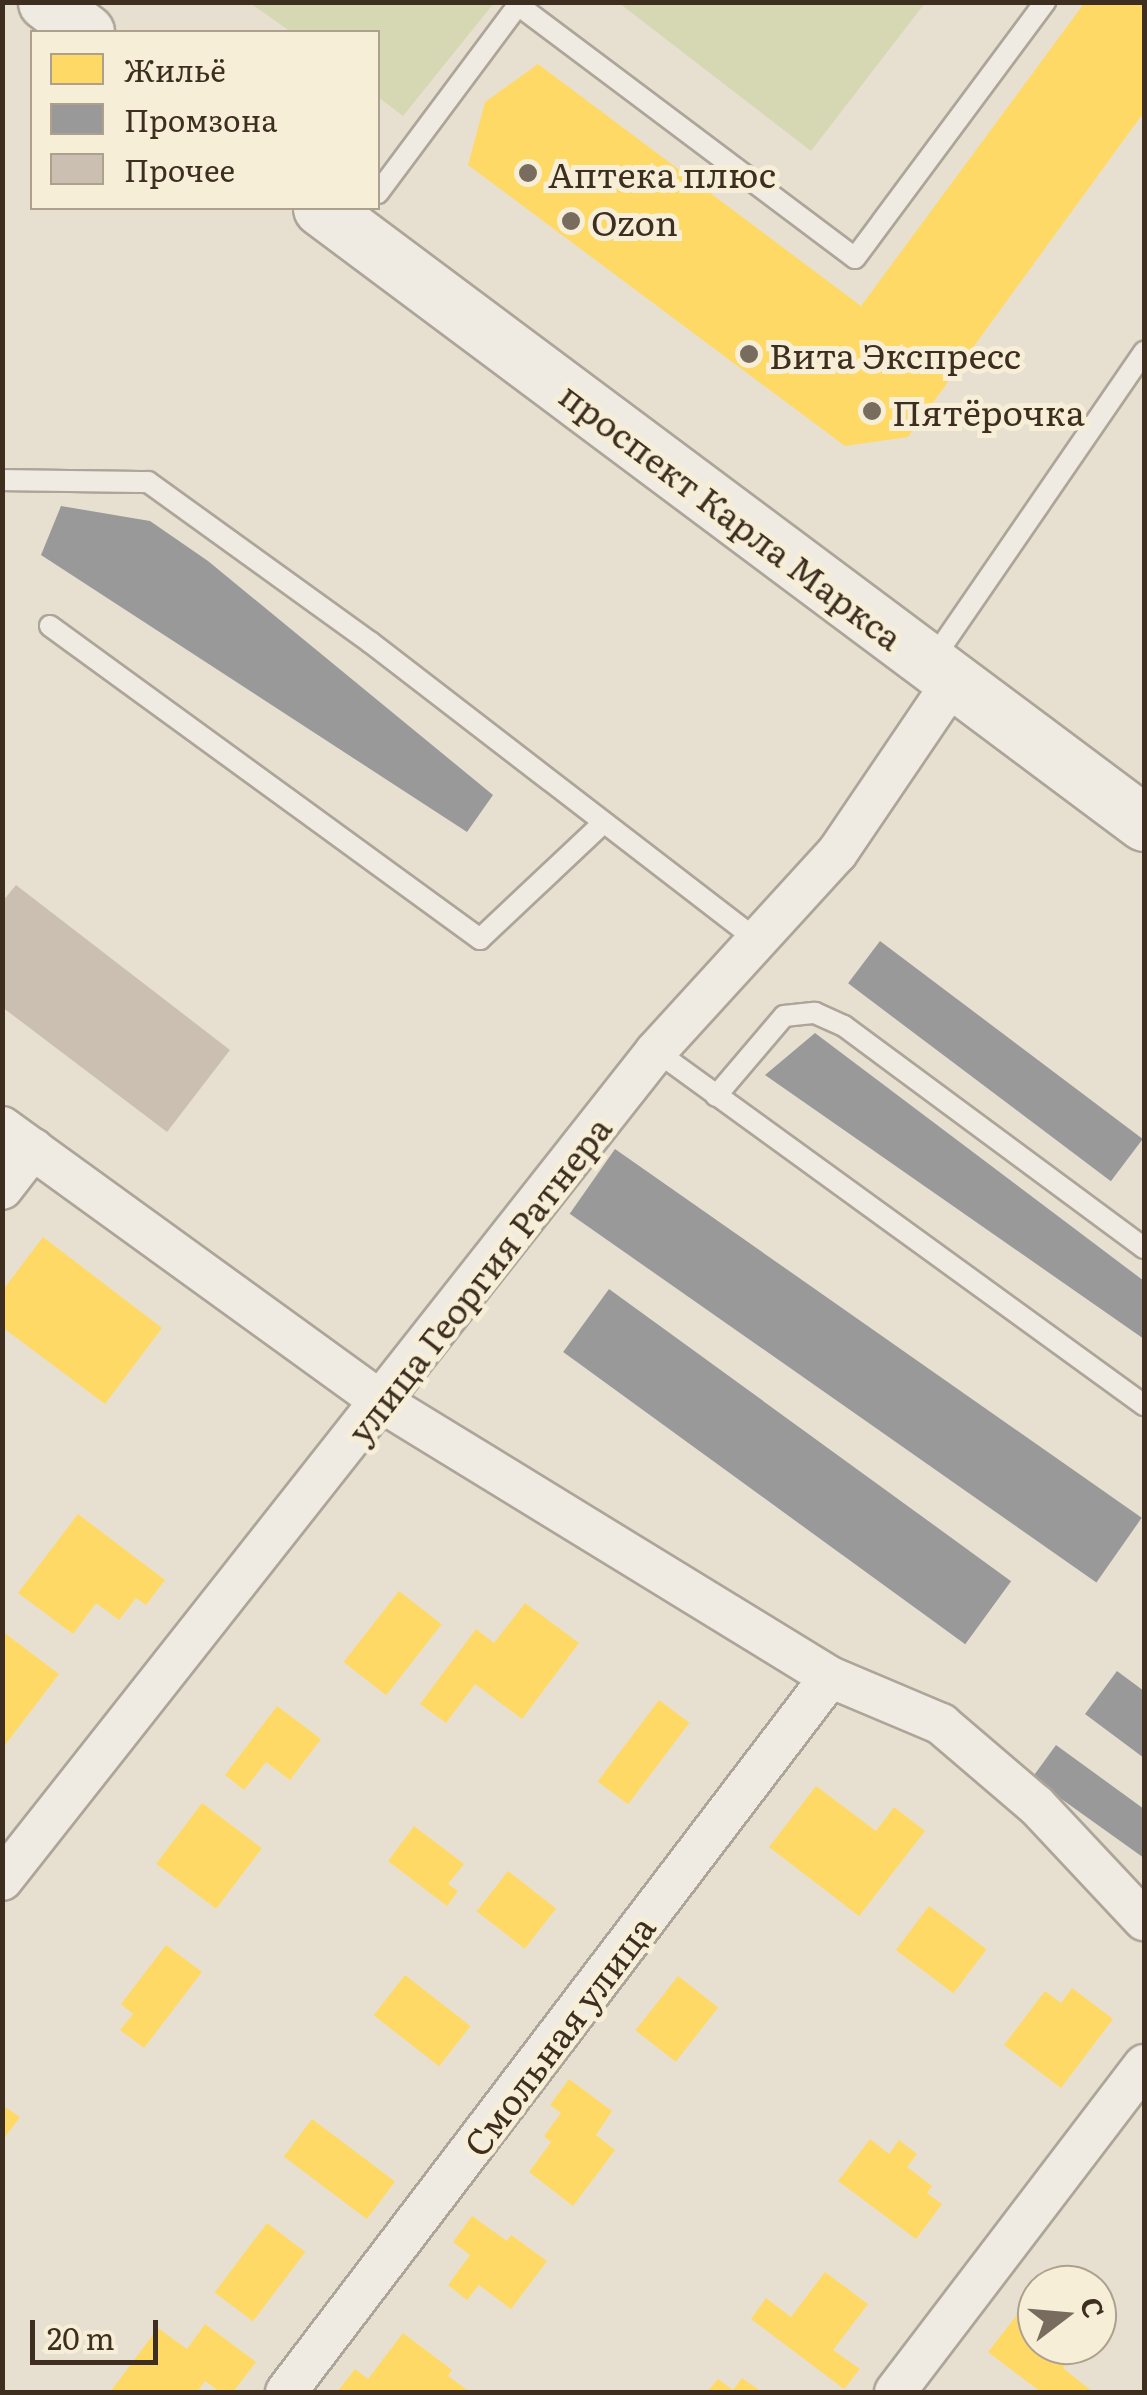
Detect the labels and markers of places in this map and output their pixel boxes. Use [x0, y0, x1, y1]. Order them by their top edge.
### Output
place label: Аптека плюс [548, 152, 776, 194]
marker: Аптека плюс [517, 162, 539, 184]
place label: Ozon [591, 200, 678, 242]
marker: Ozon [560, 210, 582, 232]
place label: Вита Экспресс [769, 333, 1021, 375]
marker: Вита Экспресс [738, 343, 760, 365]
place label: Пятёрочка [892, 390, 1085, 432]
marker: Пятёрочка [861, 400, 883, 422]

